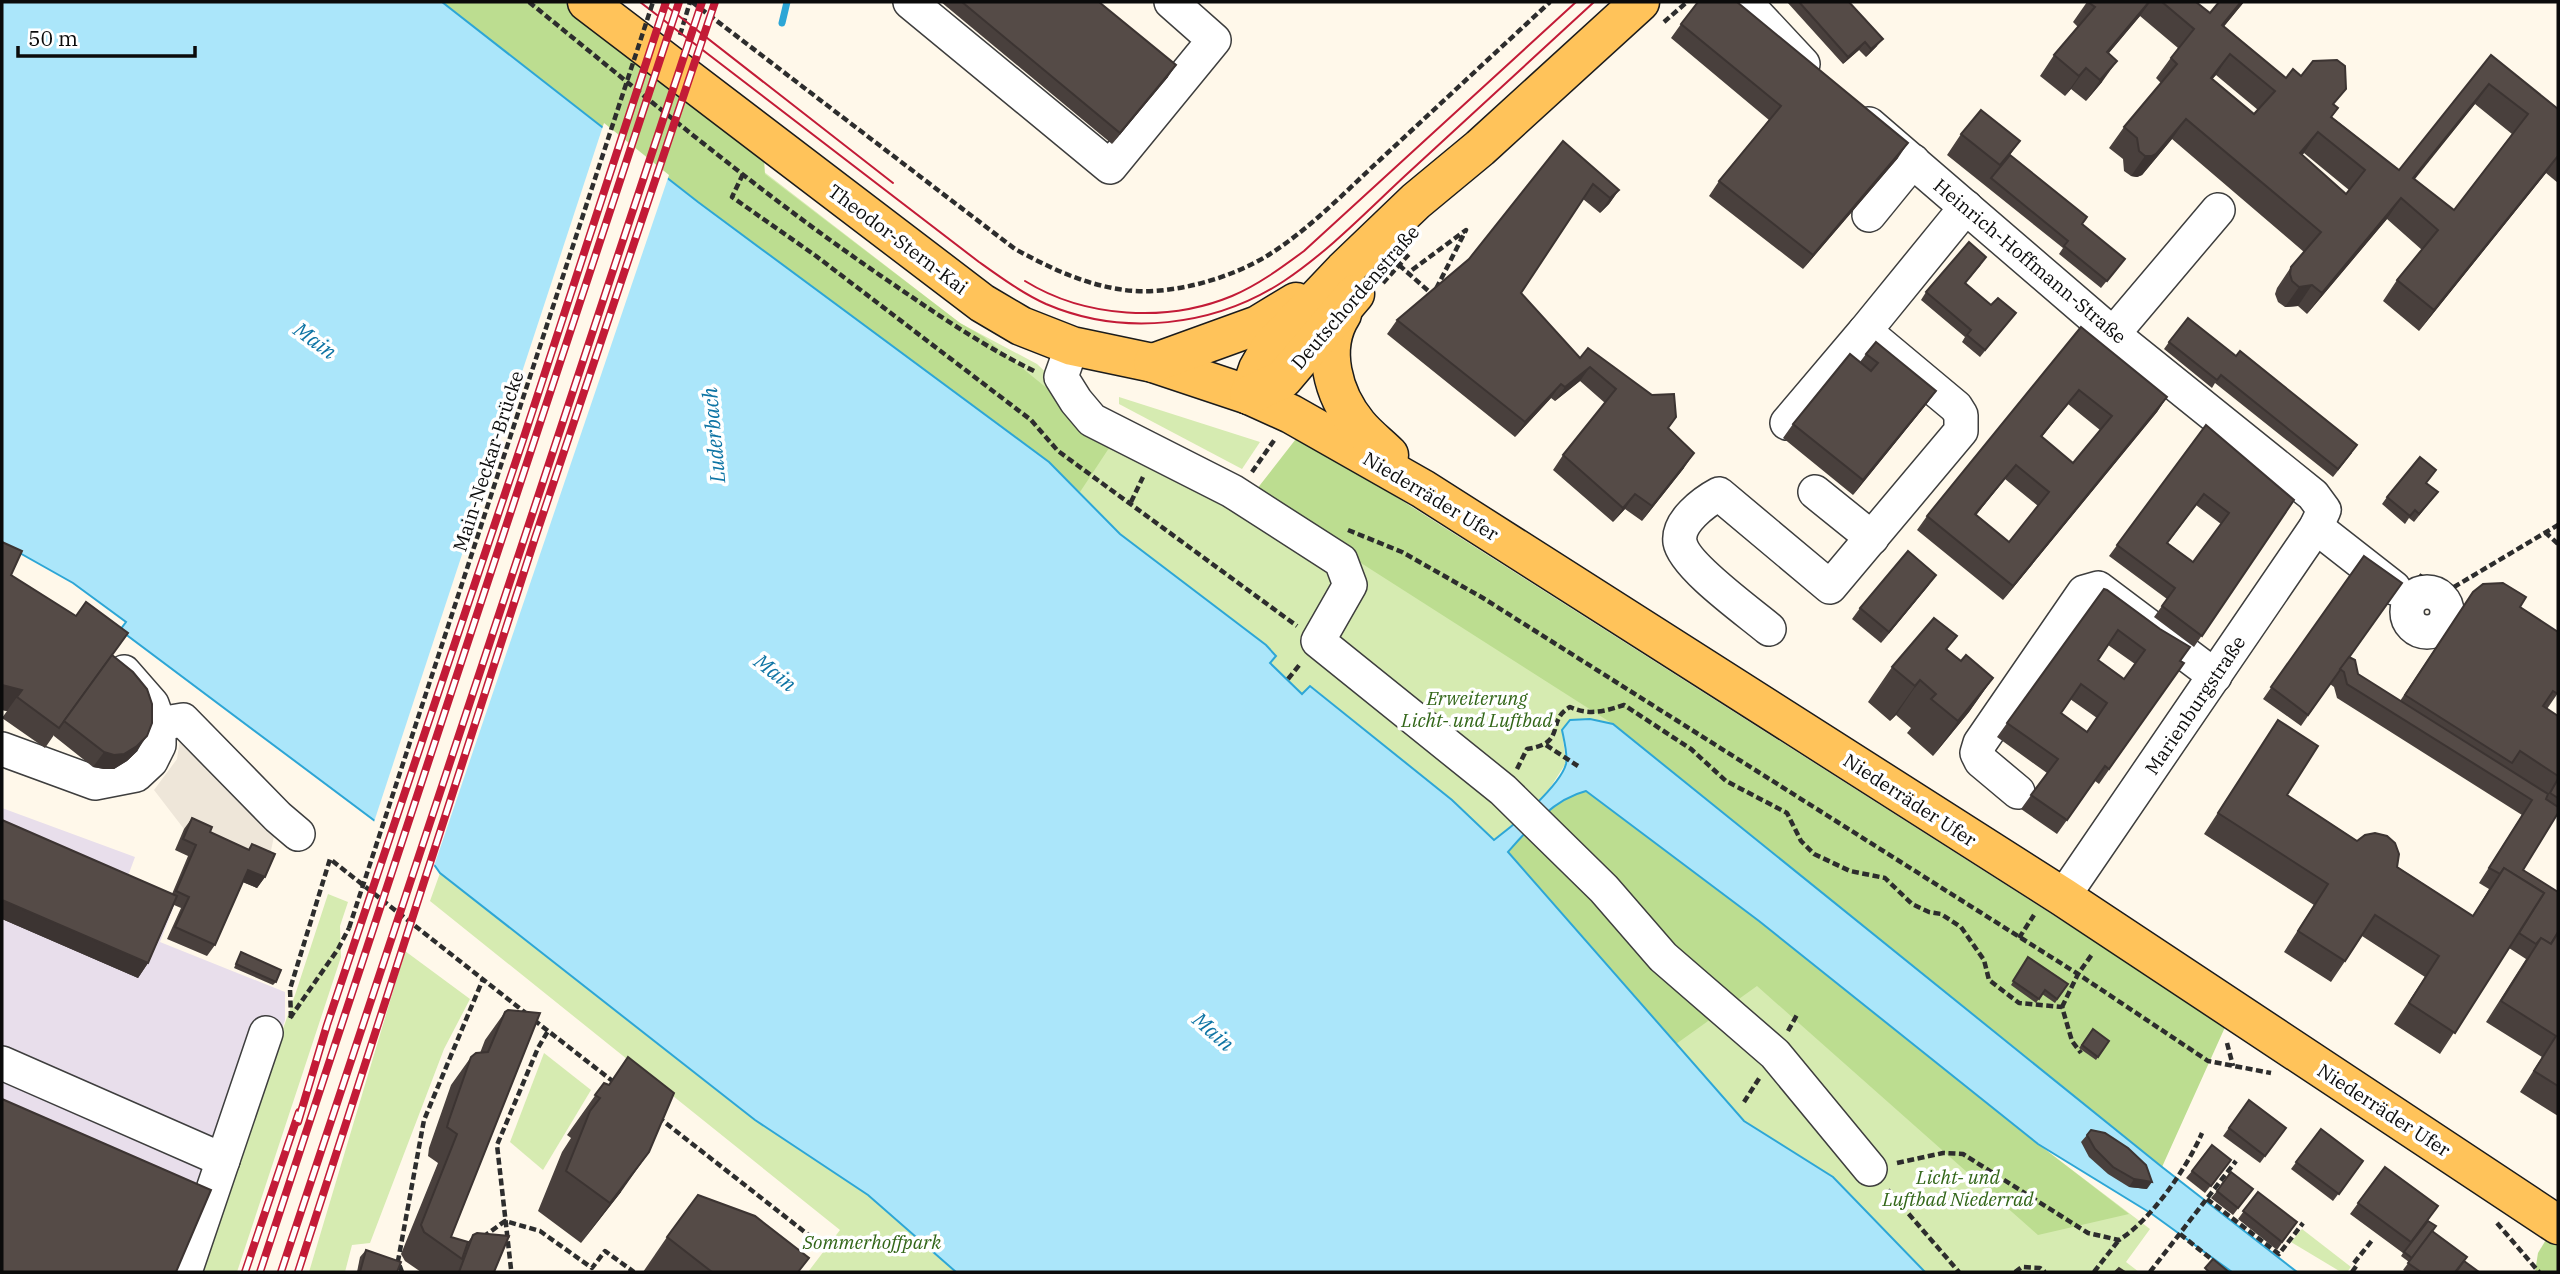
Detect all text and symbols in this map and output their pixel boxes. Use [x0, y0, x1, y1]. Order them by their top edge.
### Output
scale bar [18, 14, 194, 58]
text: 50 m [28, 24, 78, 52]
street label: Heinrich-Hoffmann-Straße [1929, 173, 2131, 349]
street label: Theodor-Stern-Kai [823, 179, 973, 299]
street label: Deutschordenstraße [1286, 220, 1424, 374]
water label: Main [288, 315, 343, 365]
street label: Main-Neckar-Brücke [447, 368, 529, 554]
water label: Luderbach [695, 386, 731, 485]
street label: Niederräder Ufer [1359, 446, 1504, 546]
street label: Marienburgstraße [2140, 631, 2250, 779]
water label: Main [748, 646, 803, 698]
park label: Erweiterung Licht- und Luftbad [1400, 686, 1553, 732]
street label: Niederräder Ufer [1839, 748, 1981, 852]
water label: Main [1186, 1005, 1240, 1057]
street label: Niederräder Ufer [2313, 1058, 2455, 1162]
park label: Licht- und Luftbad Niederrad [1881, 1165, 2034, 1211]
park label: Sommerhoffpark [802, 1230, 942, 1254]

